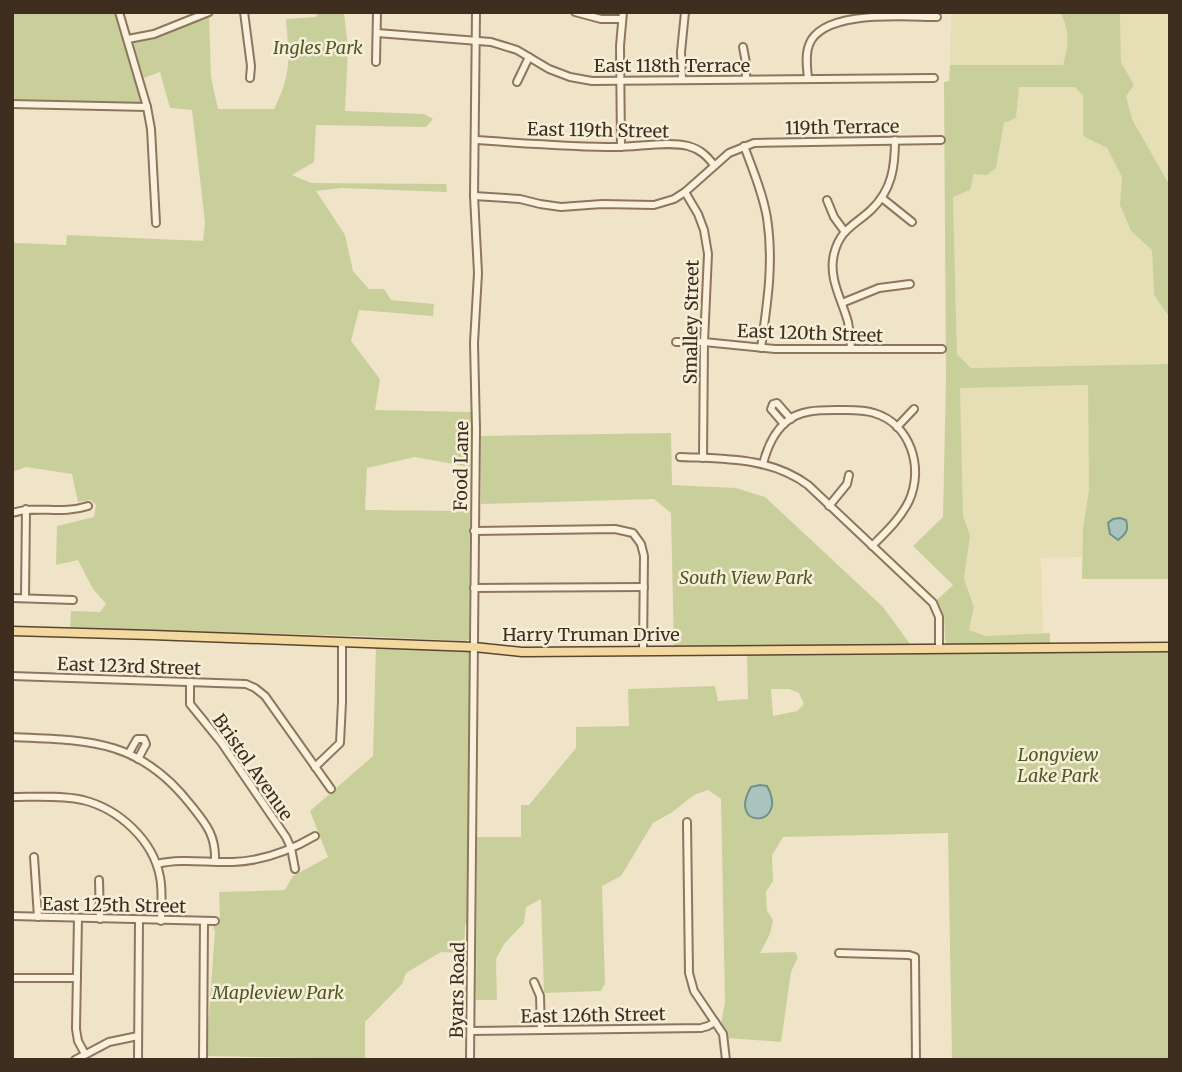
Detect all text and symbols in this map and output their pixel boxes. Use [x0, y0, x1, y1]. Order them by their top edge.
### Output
park label: Ingles Park [273, 36, 363, 59]
street label: East 118th Terrace [594, 54, 750, 77]
street label: 119th Terrace [785, 115, 899, 139]
street label: East 119th Street [527, 117, 669, 143]
street label: Smalley Street [678, 259, 704, 385]
street label: East 120th Street [736, 319, 884, 347]
street label: Food Lane [449, 421, 473, 511]
park label: South View Park [679, 566, 813, 589]
street label: Harry Truman Drive [502, 623, 680, 646]
street label: East 123rd Street [57, 652, 201, 680]
street label: Bristol Avenue [208, 709, 298, 825]
park label: Longview Lake Park [1017, 743, 1099, 787]
street label: East 125th Street [42, 892, 186, 918]
street label: Byars Road [445, 941, 469, 1039]
park label: Mapleview Park [211, 981, 344, 1004]
street label: East 126th Street [520, 1002, 666, 1028]

